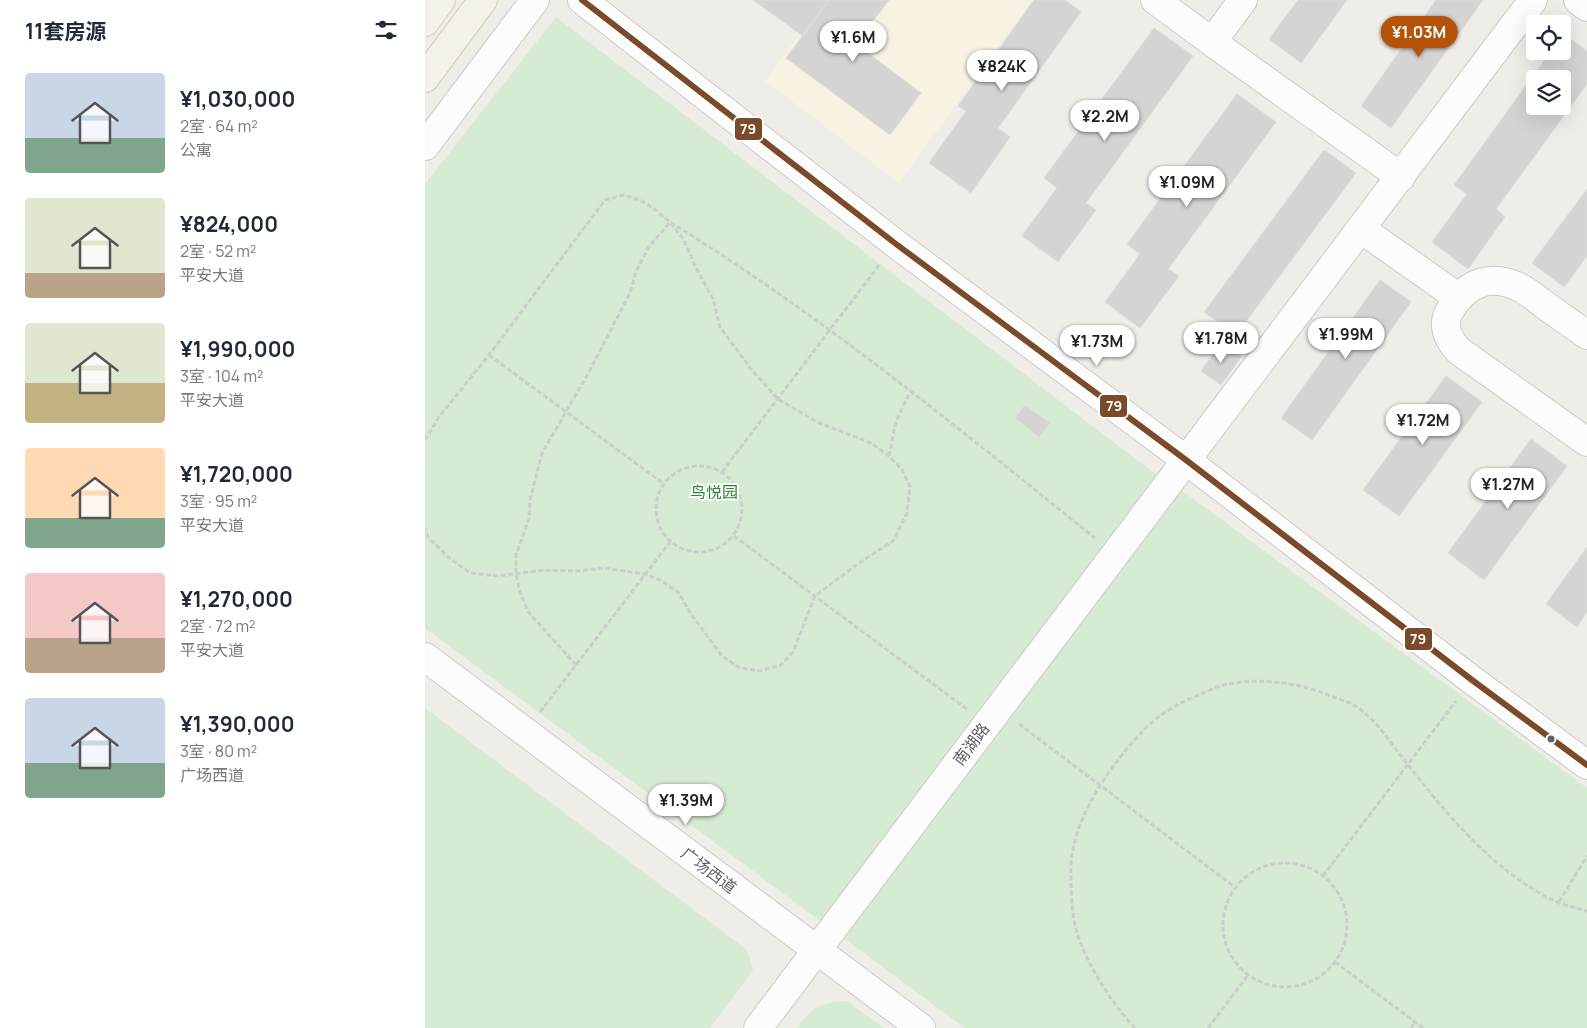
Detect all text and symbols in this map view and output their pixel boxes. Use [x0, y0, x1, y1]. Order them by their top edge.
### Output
pin: ¥1.03M [1378, 15, 1460, 58]
map controls [1526, 15, 1571, 115]
button: locate [1526, 15, 1571, 60]
icon: filters [372, 16, 400, 44]
text: 11套房源 [25, 17, 106, 45]
pin: ¥1.6M [818, 20, 888, 63]
text: ¥1.03M [1392, 21, 1446, 43]
text: ¥1.6M [831, 26, 875, 48]
pin: ¥824K [967, 49, 1037, 92]
text: ¥824K [978, 55, 1026, 77]
button: layers [1526, 70, 1571, 115]
text: ¥1,030,000 [180, 85, 295, 113]
icon: home [65, 93, 125, 153]
pin: ¥2.2M [1070, 100, 1140, 142]
text: ¥2.2M [1081, 105, 1129, 127]
text: 2室 · 64 m² [180, 115, 258, 137]
line badge: 79 [734, 117, 763, 141]
text: 79 [740, 119, 756, 138]
text: 公寓 [180, 139, 212, 161]
pin: ¥1.09M [1146, 166, 1228, 208]
text: ¥1.09M [1159, 171, 1215, 193]
text: ¥824,000 [180, 210, 278, 238]
icon: home [65, 218, 125, 278]
text: 2室 · 52 m² [180, 240, 256, 262]
text: 平安大道 [180, 264, 244, 286]
pin: ¥1.99M [1305, 318, 1387, 360]
pin: ¥1.78M [1180, 322, 1262, 364]
text: ¥1.99M [1319, 323, 1373, 345]
pin: ¥1.73M [1056, 324, 1138, 367]
text: ¥1.78M [1194, 327, 1248, 349]
text: ¥1.73M [1071, 330, 1123, 352]
text: ¥1,990,000 [180, 335, 295, 363]
icon: home [65, 343, 125, 403]
text: 3室 · 104 m² [180, 365, 263, 387]
text: 平安大道 [180, 389, 244, 411]
line badge: 79 [1099, 394, 1128, 418]
text: 79 [1106, 396, 1122, 415]
pin: ¥1.72M [1382, 404, 1464, 446]
text: ¥1.72M [1397, 409, 1449, 431]
text: ¥1,720,000 [180, 460, 293, 488]
icon: home [65, 468, 125, 528]
pin: ¥1.27M [1467, 468, 1549, 510]
text: ¥1.27M [1482, 473, 1534, 495]
park label: 鸟悦园 [690, 481, 738, 503]
text: 3室 · 95 m² [180, 490, 257, 512]
text: 平安大道 [180, 514, 244, 536]
text: ¥1,270,000 [180, 585, 293, 613]
icon: home [65, 593, 125, 653]
text: 2室 · 72 m² [180, 615, 255, 637]
line badge: 79 [1404, 627, 1433, 651]
text: 79 [1410, 629, 1426, 648]
text: 平安大道 [180, 639, 244, 661]
text: ¥1,390,000 [180, 710, 294, 738]
icon: home [65, 718, 125, 778]
street label: 南湖路 [948, 718, 994, 770]
unlabelled marker [1546, 734, 1556, 744]
text: 3室 · 80 m² [180, 740, 257, 762]
text: 广场西道 [180, 764, 244, 786]
pin: ¥1.39M [645, 784, 727, 826]
text: ¥1.39M [659, 789, 713, 811]
street label: 广场西道 [677, 842, 741, 898]

